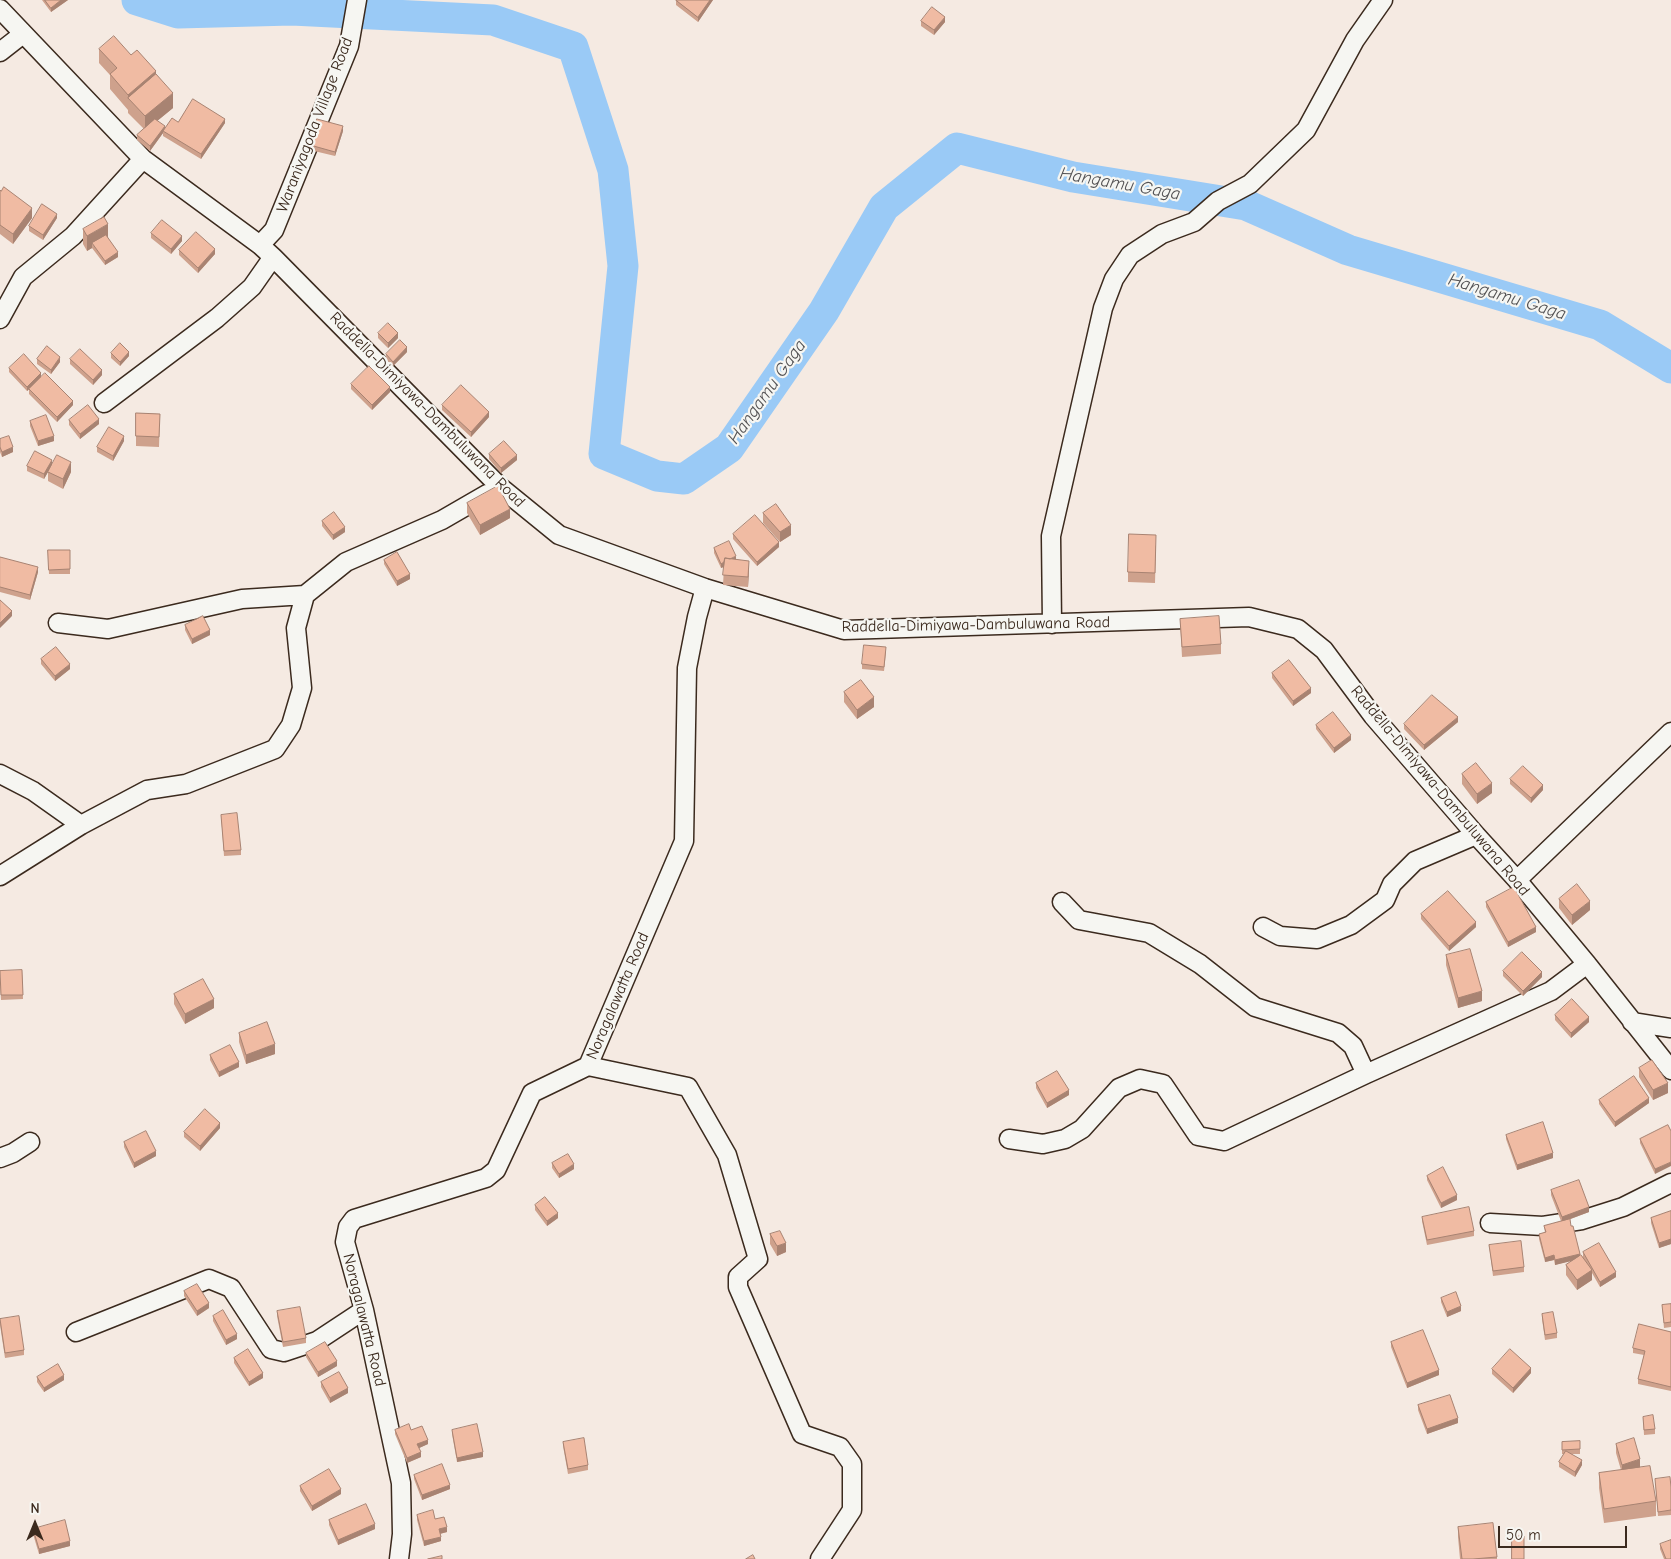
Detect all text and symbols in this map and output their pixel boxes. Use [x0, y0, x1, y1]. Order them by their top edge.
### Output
street label: Waraniyagoda Village Road [273, 35, 357, 215]
water label: Hangamu Gaga [1058, 163, 1182, 205]
water label: Hangamu Gaga [1445, 269, 1569, 325]
street label: Raddella-Dimiyawa-Dambuluwana Road [325, 308, 529, 512]
water label: Hangamu Gaga [723, 336, 811, 448]
street label: Raddella-Dimiyawa-Dambuluwana Road [842, 613, 1110, 637]
street label: Raddella-Dimiyawa-Dambuluwana Road [1346, 682, 1534, 900]
street label: Noragalawatta Road [583, 930, 653, 1062]
street label: Noragalawatta Road [338, 1252, 390, 1388]
north arrow [10, 1499, 60, 1549]
text: N [30, 1500, 40, 1517]
scale bar [1501, 1516, 1630, 1548]
text: 50 m [1506, 1526, 1541, 1544]

